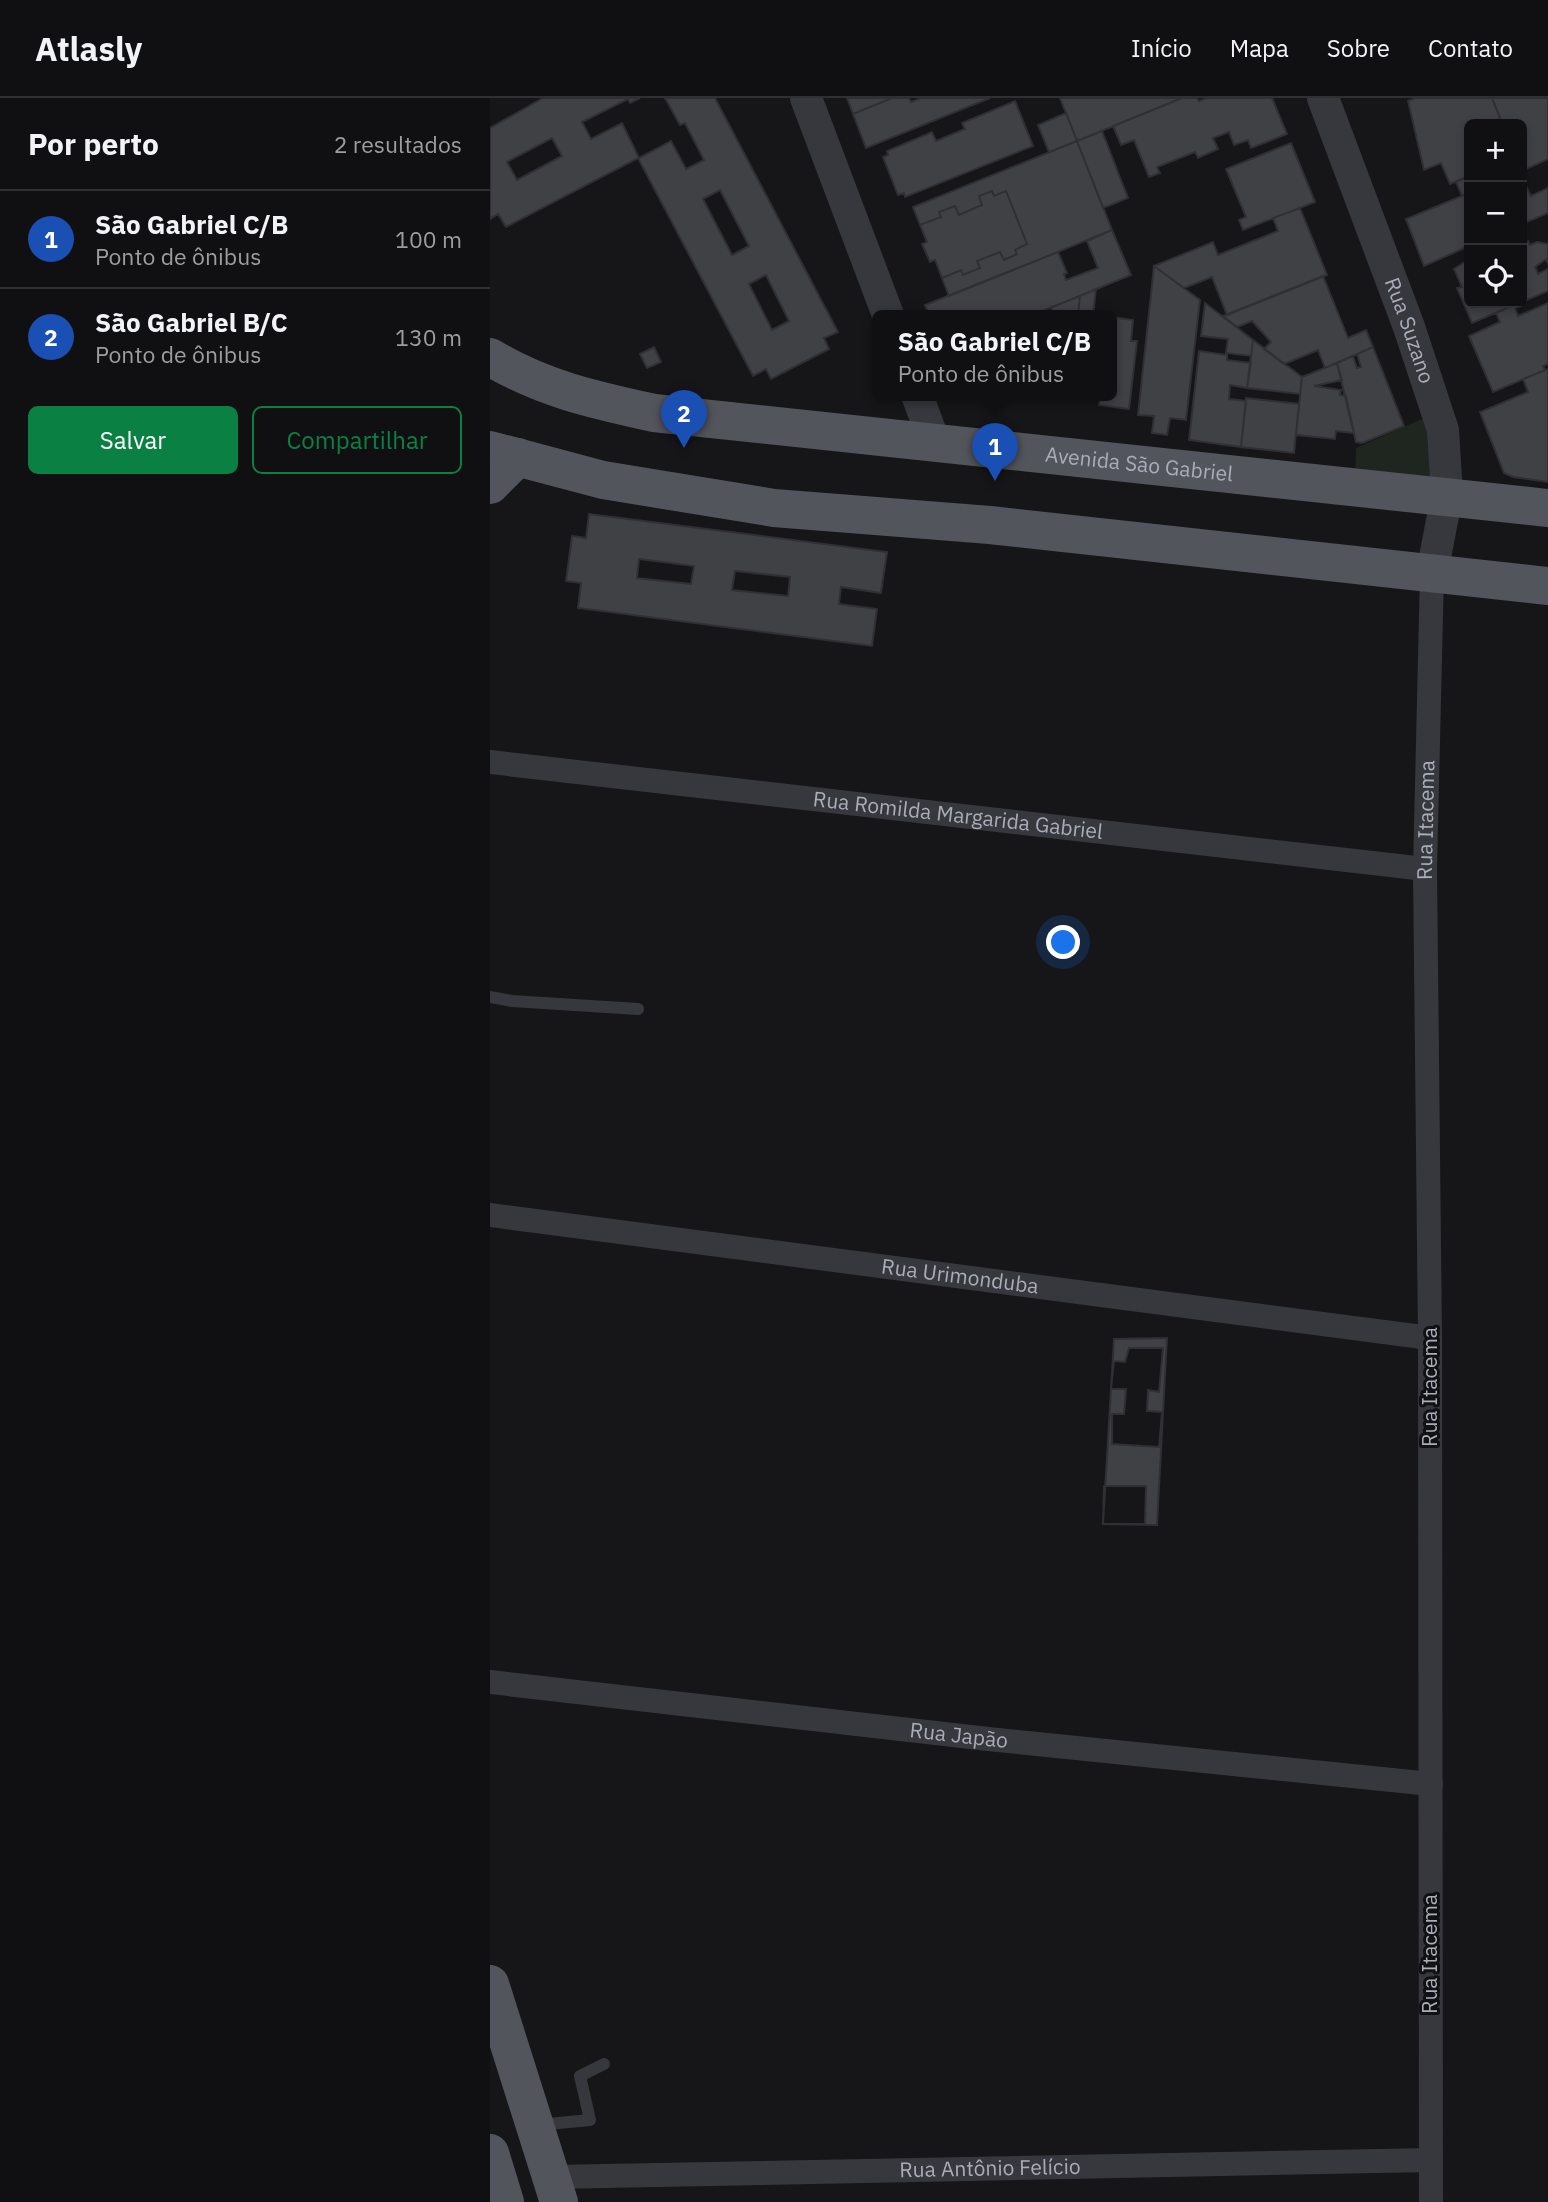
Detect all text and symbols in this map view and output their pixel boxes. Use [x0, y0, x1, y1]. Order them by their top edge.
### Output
text: Atlasly [35, 27, 142, 70]
text: Início [1131, 32, 1192, 64]
text: Mapa [1230, 32, 1289, 64]
text: Sobre [1327, 32, 1390, 64]
text: Contato [1428, 32, 1513, 64]
map controls [1464, 119, 1527, 308]
button: + [1464, 119, 1527, 182]
text: Por perto [28, 124, 159, 163]
text: 2 resultados [334, 129, 462, 159]
button: − [1464, 182, 1527, 245]
text: São Gabriel C/B [95, 207, 288, 241]
text: 1 [44, 224, 58, 254]
text: 100 m [395, 224, 462, 254]
text: Ponto de ônibus [95, 241, 261, 271]
button: locate [1464, 245, 1527, 308]
street label: Rua Suzano [1379, 273, 1442, 387]
text: São Gabriel B/C [95, 305, 288, 339]
popup [872, 310, 1117, 401]
text: 2 [44, 322, 58, 352]
text: 130 m [395, 322, 462, 352]
text: São Gabriel C/B [898, 324, 1091, 358]
text: Ponto de ônibus [95, 339, 261, 369]
text: Ponto de ônibus [898, 358, 1064, 388]
pin: 2 [661, 390, 707, 448]
button: Salvar [28, 406, 238, 474]
button: Compartilhar [252, 406, 462, 474]
pin: 1 [972, 423, 1018, 481]
street label: Avenida São Gabriel [1044, 440, 1235, 487]
street label: Rua Itacema [1410, 760, 1441, 880]
street label: Rua Romilda Margarida Gabriel [812, 784, 1105, 845]
your location [1046, 925, 1080, 959]
street label: Rua Urimonduba [880, 1251, 1040, 1300]
street label: Rua Itacema [1415, 1327, 1443, 1447]
street label: Rua Japão [908, 1715, 1010, 1754]
street label: Rua Itacema [1415, 1894, 1443, 2014]
street label: Rua Antônio Felício [899, 2152, 1081, 2183]

